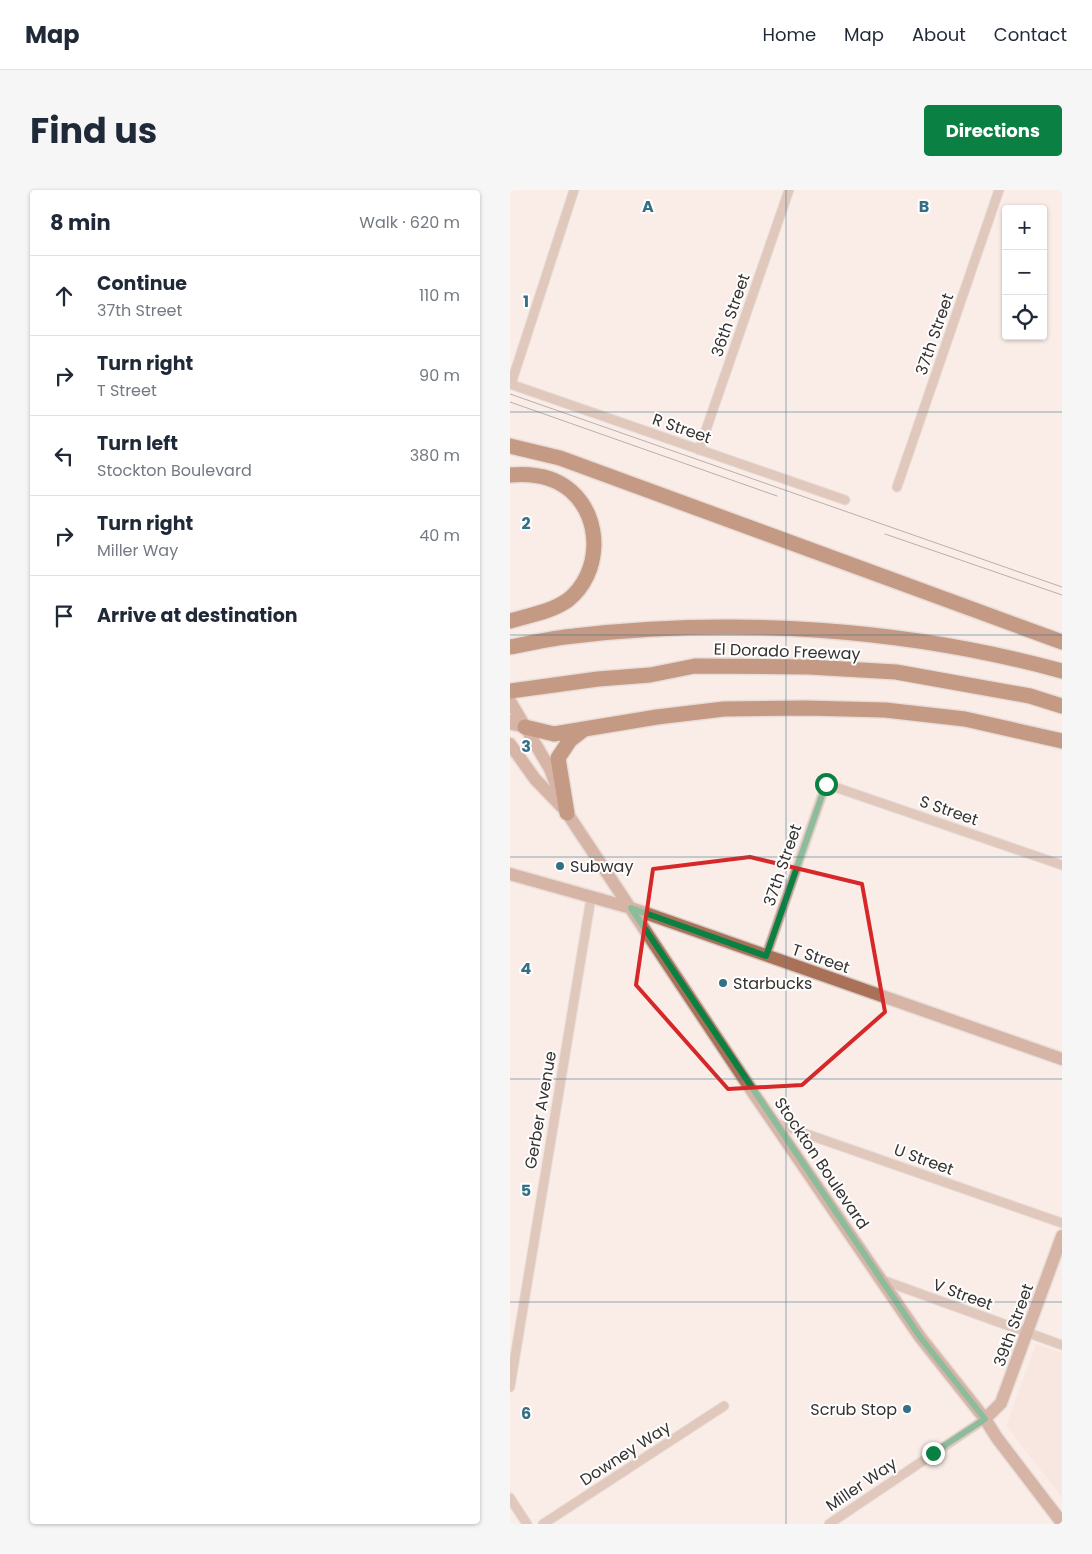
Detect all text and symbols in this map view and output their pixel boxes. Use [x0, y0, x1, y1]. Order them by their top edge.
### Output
text: Map [25, 18, 80, 51]
text: Home [762, 22, 816, 47]
text: Map [844, 22, 884, 47]
text: About [912, 22, 966, 47]
text: Contact [994, 22, 1067, 47]
button: Directions [924, 105, 1062, 156]
text: Find us [30, 106, 157, 155]
text: A [642, 195, 654, 218]
text: B [919, 195, 929, 218]
map controls [1002, 205, 1047, 340]
button: + [1002, 205, 1047, 250]
text: 8 min [50, 208, 111, 237]
text: Walk · 620 m [359, 211, 460, 234]
button: − [1002, 250, 1047, 295]
text: Continue [97, 270, 187, 297]
street label: 36th Street [705, 270, 756, 360]
icon: ahead [50, 282, 78, 310]
text: 110 m [419, 284, 460, 307]
text: 1 [523, 290, 529, 313]
street label: 37th Street [910, 290, 959, 378]
button: locate [1002, 295, 1047, 340]
text: 37th Street [97, 299, 182, 322]
text: Turn right [97, 350, 193, 377]
icon: right [50, 362, 78, 390]
text: 90 m [419, 364, 460, 387]
text: T Street [97, 379, 157, 402]
street label: R Street [649, 408, 715, 449]
text: Turn left [97, 430, 178, 457]
icon: left [50, 442, 78, 470]
text: 380 m [410, 444, 460, 467]
text: Stockton Boulevard [97, 459, 252, 482]
text: Turn right [97, 510, 193, 537]
text: 2 [521, 512, 531, 535]
icon: right [50, 522, 78, 550]
text: 40 m [419, 524, 460, 547]
text: Miller Way [97, 539, 178, 562]
icon: arrive [50, 602, 78, 630]
text: Arrive at destination [97, 602, 298, 629]
street label: El Dorado Freeway [713, 637, 861, 666]
text: 3 [521, 735, 531, 758]
route start [815, 773, 838, 796]
street label: S Street [916, 790, 981, 831]
street label: 37th Street [758, 821, 807, 909]
place label: Subway [570, 855, 633, 878]
marker: Subway [554, 860, 566, 872]
street label: T Street [789, 938, 853, 979]
text: 4 [521, 957, 532, 980]
place label: Starbucks [733, 972, 812, 995]
marker: Starbucks [717, 977, 729, 989]
street label: Gerber Avenue [519, 1049, 562, 1171]
street label: Stockton Boulevard [769, 1093, 874, 1234]
street label: U Street [891, 1138, 957, 1181]
text: 5 [521, 1179, 531, 1202]
street label: V Street [930, 1273, 996, 1316]
street label: 39th Street [988, 1280, 1039, 1370]
place label: Scrub Stop [810, 1398, 897, 1421]
text: 6 [521, 1402, 531, 1425]
marker: Scrub Stop [901, 1403, 913, 1415]
street label: Downey Way [576, 1416, 675, 1491]
route end [922, 1442, 945, 1465]
street label: Miller Way [821, 1452, 901, 1517]

